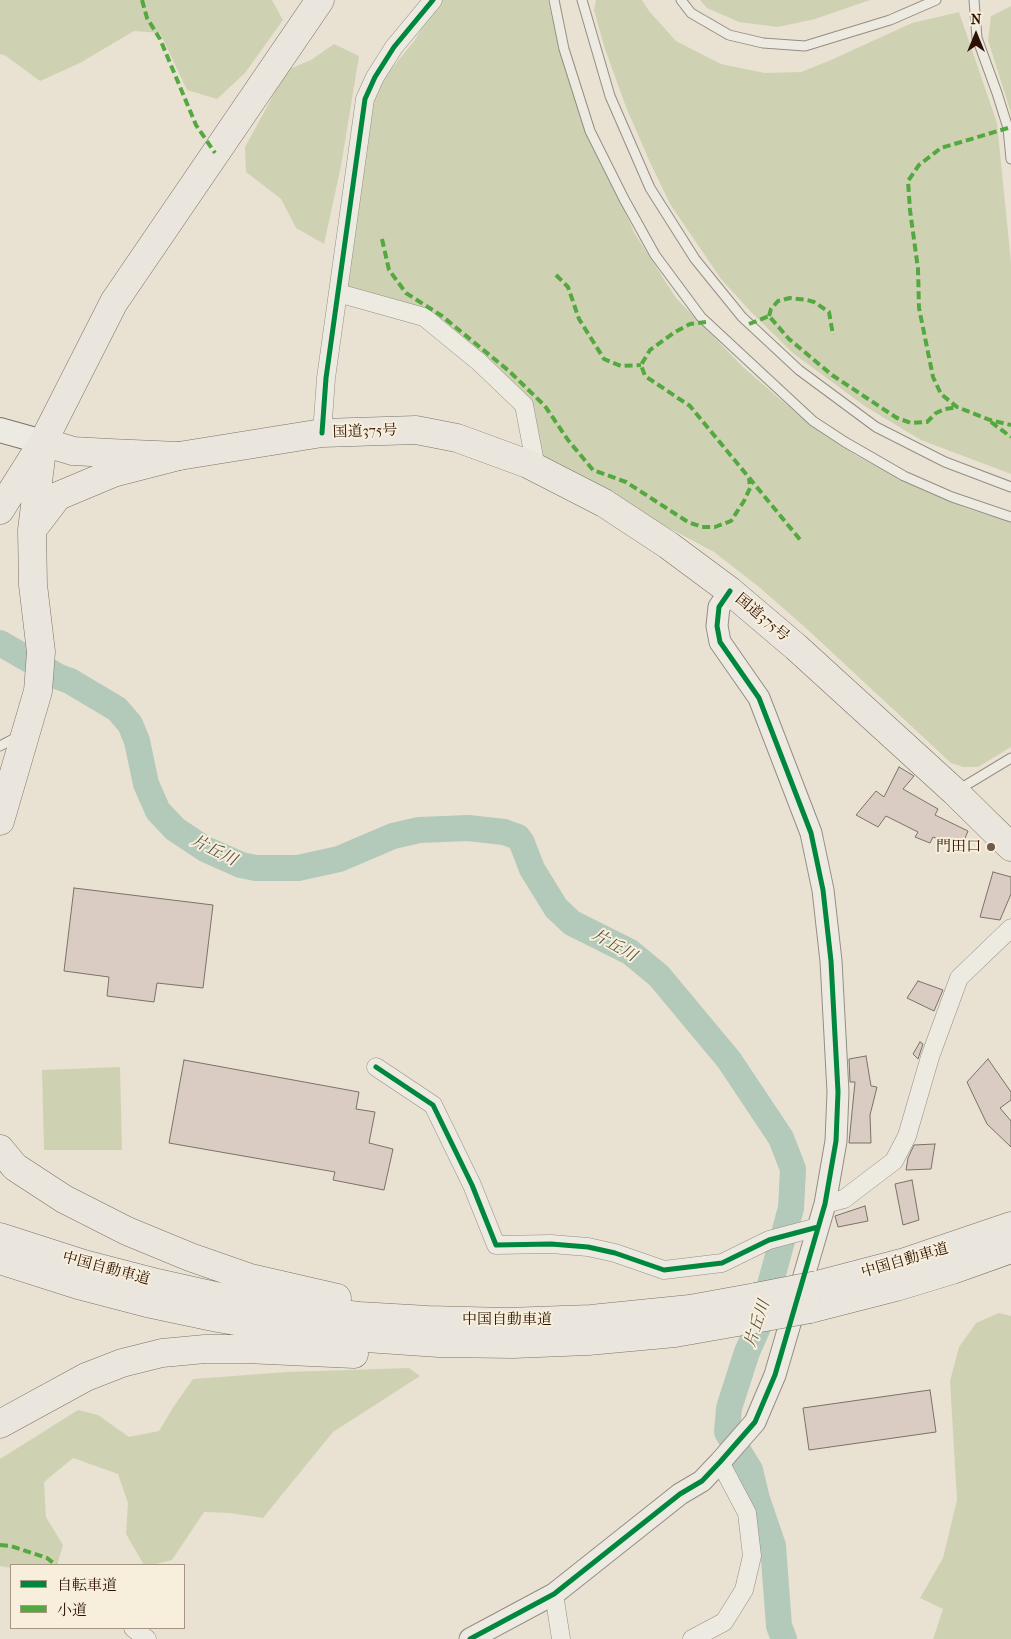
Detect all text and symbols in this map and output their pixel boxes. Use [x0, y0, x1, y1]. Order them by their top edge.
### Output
north arrow [951, 10, 1001, 60]
text: N [971, 11, 981, 28]
street label: 国道375号 [332, 422, 398, 442]
street label: 国道375号 [731, 590, 793, 646]
water label: 片丘川 [188, 832, 240, 870]
place label: 門田口 [936, 838, 981, 856]
marker: 門田口 [985, 841, 997, 853]
water label: 片丘川 [588, 926, 640, 966]
street label: 中国自動車道 [859, 1240, 951, 1282]
street label: 中国自動車道 [60, 1249, 152, 1289]
water label: 片丘川 [741, 1298, 775, 1350]
street label: 中国自動車道 [462, 1311, 552, 1329]
legend [10, 1564, 185, 1629]
text: 自転車道 [57, 1576, 117, 1594]
text: 小道 [57, 1601, 87, 1619]

